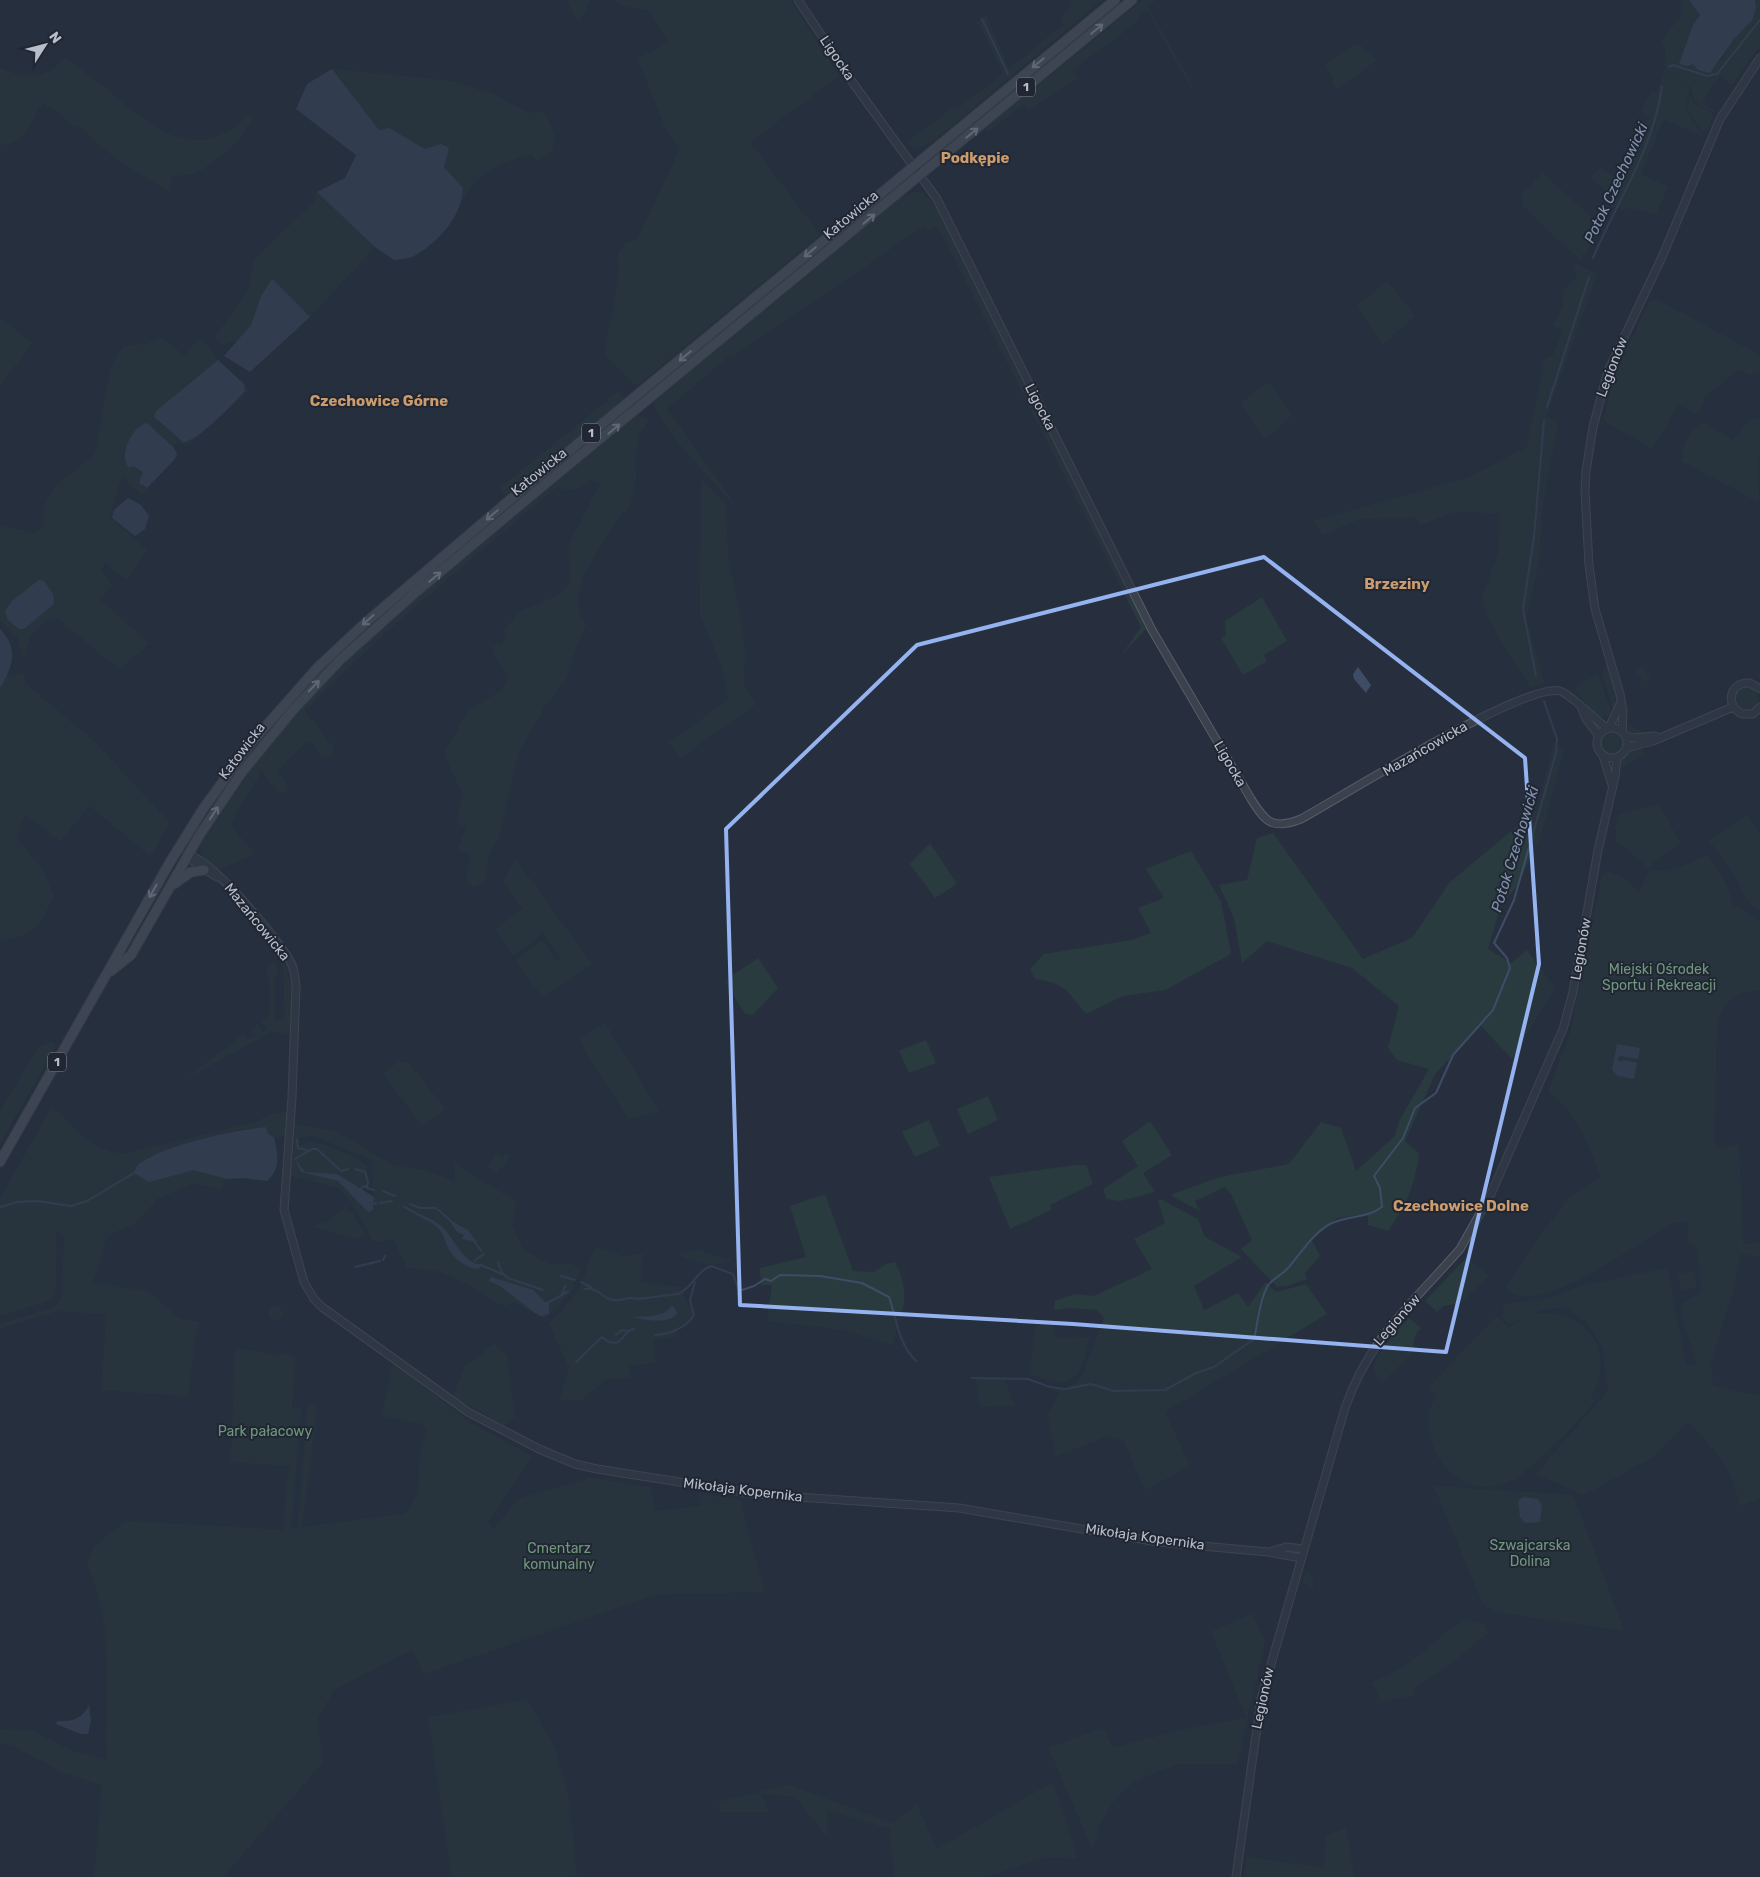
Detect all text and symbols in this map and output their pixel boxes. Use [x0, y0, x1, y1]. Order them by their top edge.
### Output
north arrow [20, 20, 70, 70]
one-way arrow [1090, 23, 1103, 34]
text: N [45, 29, 65, 47]
street label: Ligocka [816, 32, 858, 84]
one-way arrow [1031, 58, 1044, 69]
road number: 1 [1017, 77, 1035, 96]
water label: Potok Czechowicki [1580, 120, 1652, 246]
one-way arrow [965, 127, 978, 138]
district label: Podkępie [941, 149, 1009, 167]
street label: Katowicka [820, 187, 882, 243]
one-way arrow [862, 213, 875, 225]
one-way arrow [803, 247, 816, 258]
street label: Legionów [1593, 335, 1631, 399]
one-way arrow [678, 350, 691, 362]
street label: Ligocka [1021, 381, 1059, 433]
district label: Czechowice Górne [310, 392, 448, 410]
road number: 1 [582, 423, 600, 442]
one-way arrow [607, 423, 620, 434]
street label: Katowicka [508, 444, 570, 500]
one-way arrow [486, 510, 499, 521]
one-way arrow [428, 572, 441, 583]
district label: Brzeziny [1364, 575, 1430, 593]
one-way arrow [362, 615, 375, 626]
one-way arrow [308, 680, 321, 692]
street label: Mazańcowicka [1380, 718, 1470, 780]
street label: Katowicka [215, 719, 269, 783]
street label: Ligocka [1210, 738, 1250, 790]
water label: Potok Czechowicki [1487, 784, 1543, 914]
one-way arrow [209, 807, 219, 821]
street label: Mazańcowicka [221, 880, 293, 964]
one-way arrow [148, 883, 158, 897]
street label: Legionów [1567, 917, 1595, 981]
park label: Miejski Ośrodek Sportu i Rekreacji [1602, 961, 1716, 994]
road number: 1 [48, 1052, 66, 1072]
district label: Czechowice Dolne [1393, 1197, 1529, 1215]
street label: Legionów [1370, 1291, 1424, 1349]
park label: Park pałacowy [218, 1423, 313, 1440]
street label: Mikołaja Kopernika [682, 1474, 804, 1506]
street label: Mikołaja Kopernika [1084, 1520, 1206, 1554]
park label: Szwajcarska Dolina [1490, 1537, 1571, 1570]
park label: Cmentarz komunalny [523, 1540, 595, 1573]
street label: Legionów [1248, 1665, 1278, 1731]

